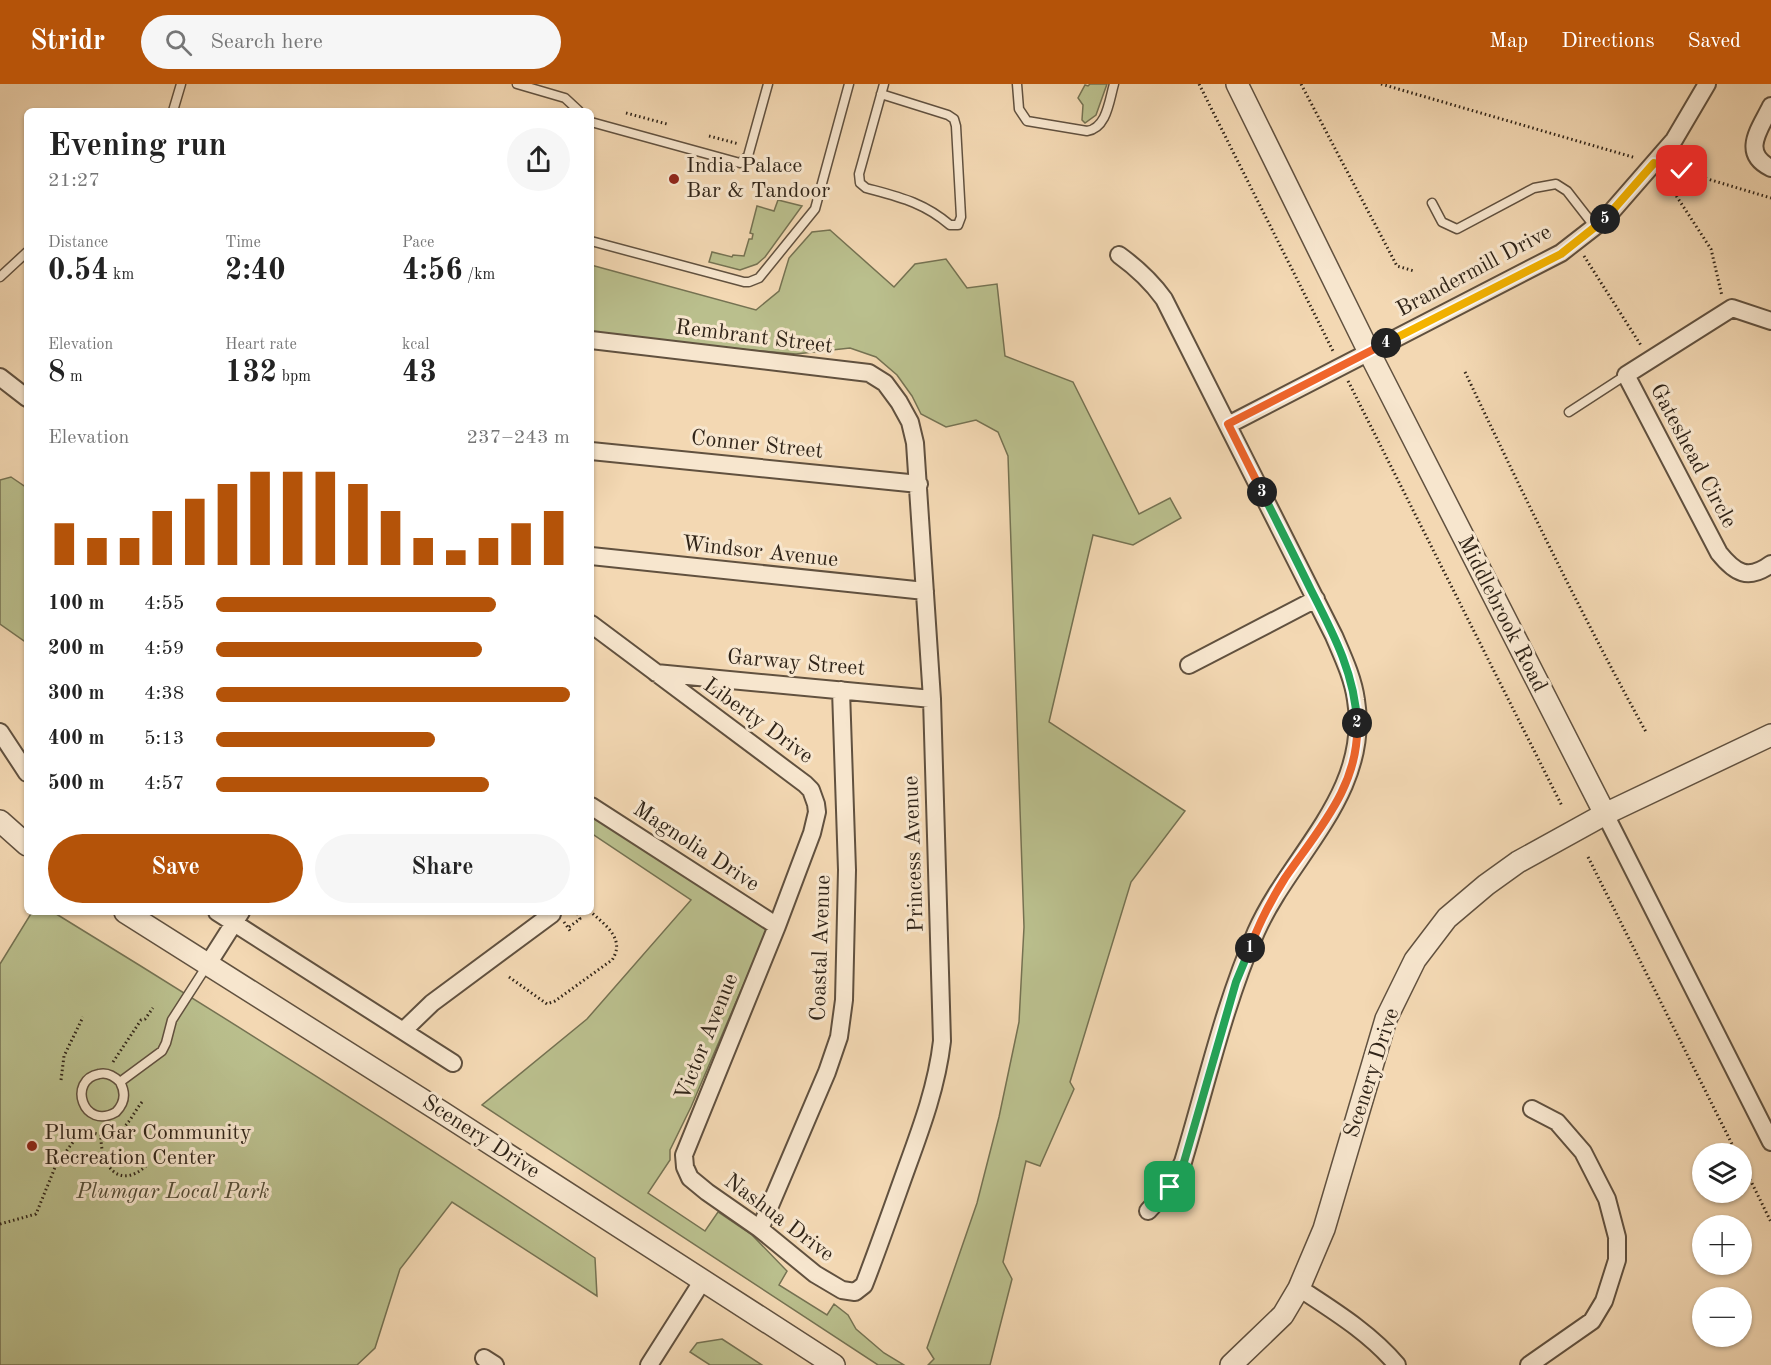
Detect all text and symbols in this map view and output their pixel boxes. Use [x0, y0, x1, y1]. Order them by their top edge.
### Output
search box [141, 15, 561, 69]
icon: search [162, 26, 195, 59]
text: Stridr [30, 28, 105, 56]
text: Search here [210, 31, 323, 53]
text: Map [1489, 31, 1528, 52]
text: Directions [1561, 31, 1655, 52]
text: Saved [1688, 31, 1741, 52]
button: share [507, 128, 570, 191]
text: Evening run [48, 130, 227, 163]
pin [1656, 145, 1707, 196]
icon: check [1665, 154, 1698, 187]
place label: India Palace Bar & Tandoor [686, 155, 830, 202]
text: 21:27 [48, 171, 100, 191]
marker: India Palace Bar & Tandoor [667, 172, 681, 186]
pin: 5 [1590, 204, 1620, 234]
text: 5 [1600, 211, 1610, 227]
street label: Brandermill Drive [1393, 221, 1555, 321]
text: Distance [48, 235, 108, 251]
text: Time [225, 235, 261, 251]
text: Pace [402, 235, 434, 251]
text: 0.54 [48, 256, 109, 286]
text: 2:40 [225, 256, 286, 286]
text: 4:56 [402, 256, 463, 286]
text: km [109, 267, 134, 283]
text: /km [463, 267, 495, 283]
street label: Rembrant Street [674, 316, 834, 358]
pin: 4 [1371, 328, 1401, 358]
text: 4 [1381, 335, 1391, 351]
text: Elevation [48, 337, 113, 353]
text: Heart rate [225, 337, 297, 353]
text: kcal [402, 337, 430, 353]
text: 8 [48, 358, 65, 388]
text: 132 [225, 358, 277, 388]
text: 43 [402, 358, 437, 388]
text: m [65, 369, 83, 385]
text: bpm [277, 369, 311, 385]
street label: Gateshead Circle [1646, 380, 1740, 532]
street label: Conner Street [690, 427, 824, 463]
text: Elevation [48, 428, 129, 448]
text: 237–243 m [467, 428, 570, 448]
pin: 3 [1247, 477, 1277, 507]
text: 3 [1257, 484, 1267, 500]
street label: Middlebrook Road [1453, 532, 1551, 696]
street label: Windsor Avenue [681, 533, 839, 571]
text: 100 m [48, 594, 104, 614]
text: 4:55 [144, 594, 184, 614]
text: 200 m [48, 639, 104, 659]
text: 4:59 [144, 639, 184, 659]
street label: Garway Street [726, 646, 866, 680]
street label: Liberty Drive [699, 674, 817, 768]
text: 300 m [48, 684, 104, 704]
text: 4:38 [144, 684, 184, 704]
pin: 2 [1342, 708, 1372, 738]
text: 2 [1352, 715, 1362, 731]
text: 400 m [48, 729, 104, 749]
text: 5:13 [144, 729, 184, 749]
text: 500 m [48, 774, 104, 794]
text: 4:57 [144, 774, 184, 794]
street label: Princess Avenue [900, 775, 928, 933]
street label: Magnolia Drive [629, 798, 763, 896]
button: Save [48, 834, 303, 903]
button: Share [315, 834, 570, 903]
street label: Coastal Avenue [807, 874, 835, 1022]
pin: 1 [1235, 933, 1265, 963]
text: 1 [1245, 940, 1255, 956]
street label: Victor Avenue [671, 970, 743, 1104]
street label: Scenery Drive [1341, 1005, 1403, 1141]
street label: Scenery Drive [418, 1091, 544, 1183]
place label: Plum Gar Community Recreation Center [44, 1122, 252, 1169]
marker: Plum Gar Community Recreation Center [25, 1139, 39, 1153]
map controls [1692, 1143, 1752, 1347]
button: layers [1692, 1143, 1752, 1203]
pin [1144, 1161, 1195, 1212]
street label: Nashua Drive [720, 1170, 838, 1266]
icon: arrive [1153, 1170, 1186, 1203]
park label: Plumgar Local Park [75, 1181, 270, 1203]
button: + [1692, 1215, 1752, 1275]
button: − [1692, 1287, 1752, 1347]

